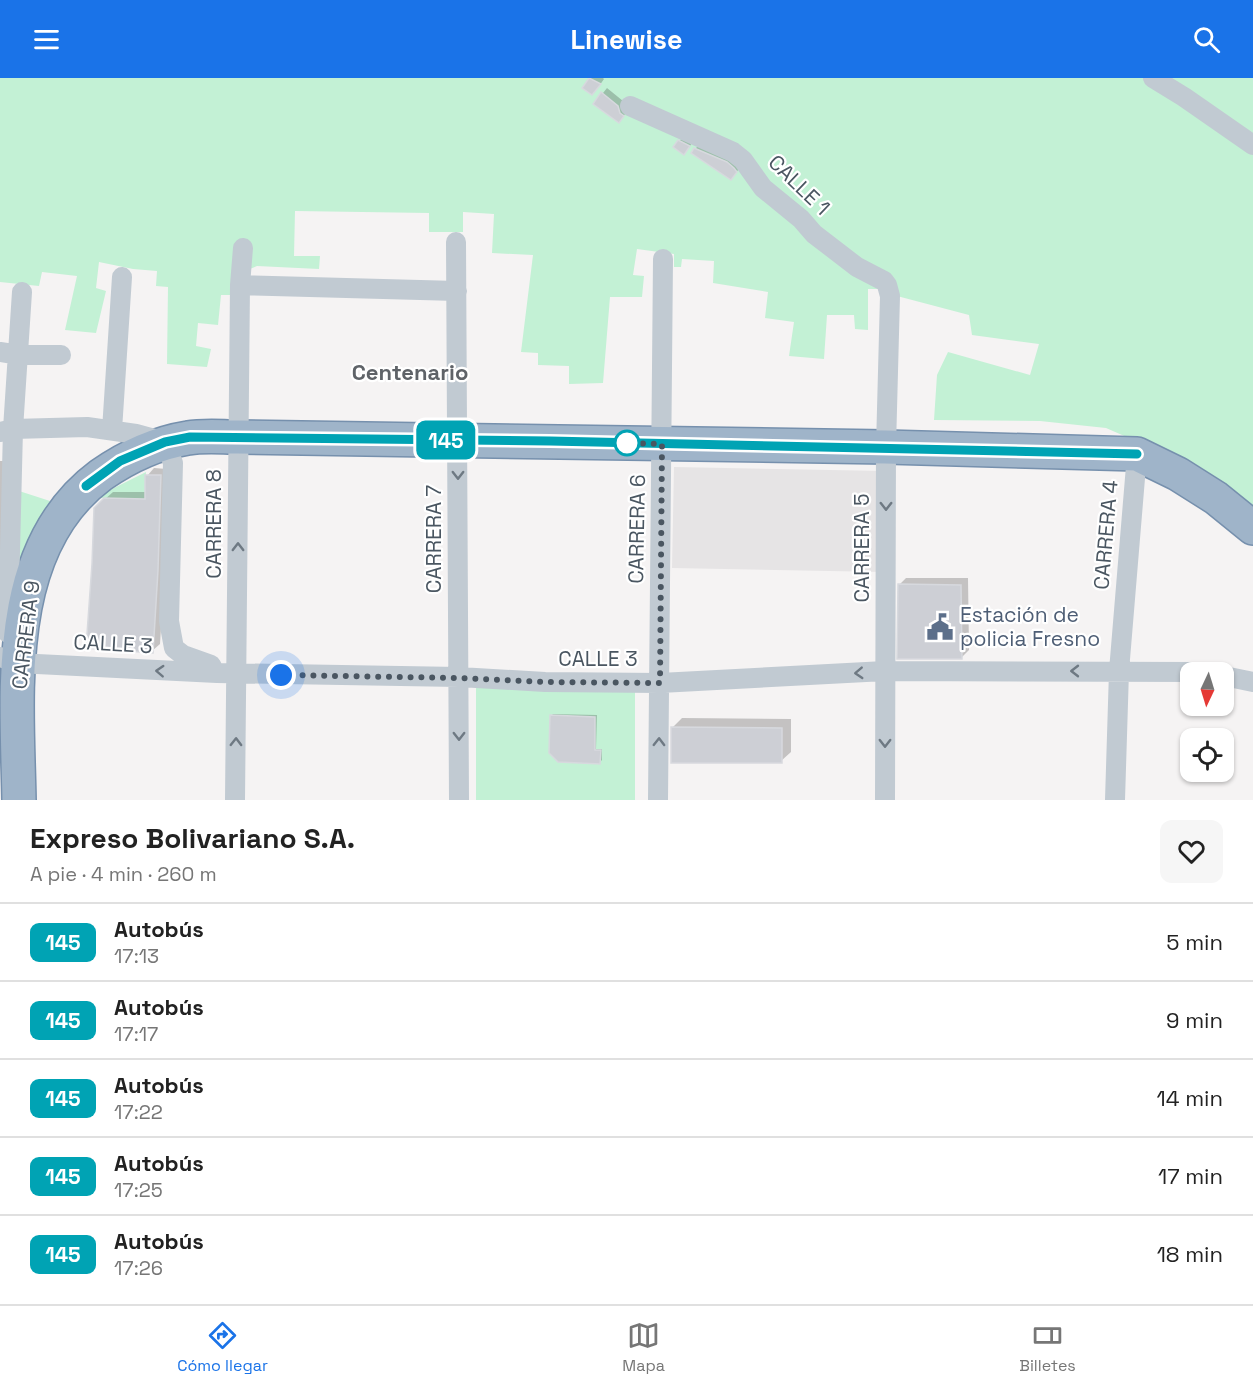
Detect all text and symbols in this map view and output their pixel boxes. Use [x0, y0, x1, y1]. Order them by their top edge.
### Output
text: Linewise [570, 22, 683, 57]
icon: menu [30, 23, 63, 56]
icon: search [1190, 23, 1223, 56]
street label: CALLE 1 [763, 149, 836, 221]
district label: Centenario [352, 358, 468, 386]
line badge: 145 [412, 420, 480, 460]
text: 145 [428, 427, 464, 454]
unlabelled marker [614, 430, 640, 456]
street label: CARRERA 8 [200, 469, 227, 579]
one-way arrow [452, 471, 464, 480]
street label: CARRERA 6 [622, 474, 651, 584]
street label: CARRERA 4 [1087, 479, 1124, 591]
street label: CARRERA 7 [420, 485, 447, 593]
street label: CARRERA 5 [848, 493, 875, 603]
one-way arrow [880, 501, 892, 510]
one-way arrow [232, 542, 244, 551]
street label: CARRERA 9 [5, 579, 46, 691]
place label: Estación de policia Fresno [960, 601, 1100, 652]
public building icon: Estación de policia Fresno [925, 612, 955, 642]
street label: CALLE 3 [73, 628, 153, 659]
street label: CALLE 3 [558, 645, 638, 672]
your location [266, 660, 296, 690]
north arrow [1180, 662, 1234, 716]
map controls [1180, 662, 1234, 782]
one-way arrow [156, 664, 165, 677]
one-way arrow [1070, 665, 1079, 677]
one-way arrow [854, 666, 863, 679]
button: locate [1180, 728, 1234, 782]
one-way arrow [453, 731, 465, 740]
one-way arrow [230, 737, 242, 746]
one-way arrow [653, 737, 665, 746]
one-way arrow [879, 738, 891, 747]
text: Expreso Bolivariano S.A. [30, 820, 355, 856]
button: heart [1160, 820, 1223, 883]
text: A pie · 4 min · 260 m [30, 861, 217, 887]
text: Autobús [114, 915, 204, 943]
text: 5 min [1166, 928, 1223, 956]
text: 145 [45, 929, 81, 956]
text: 17:13 [114, 943, 159, 969]
text: Autobús [114, 993, 204, 1021]
text: 9 min [1166, 1006, 1223, 1034]
text: 145 [45, 1007, 81, 1034]
text: 17:17 [114, 1021, 158, 1047]
text: Autobús [114, 1071, 204, 1099]
text: 14 min [1157, 1084, 1223, 1112]
text: 145 [45, 1085, 81, 1112]
text: 17:22 [114, 1099, 163, 1125]
text: Autobús [114, 1149, 204, 1177]
text: 17 min [1158, 1162, 1223, 1190]
text: 145 [45, 1163, 81, 1190]
text: 17:25 [114, 1177, 163, 1203]
text: Autobús [114, 1227, 204, 1255]
text: 18 min [1157, 1240, 1223, 1268]
text: 145 [45, 1241, 81, 1268]
text: 17:26 [114, 1255, 163, 1281]
tab: Cómo llegar [177, 1319, 268, 1376]
tab: Mapa [622, 1319, 665, 1376]
tab: Billetes [1019, 1319, 1076, 1376]

